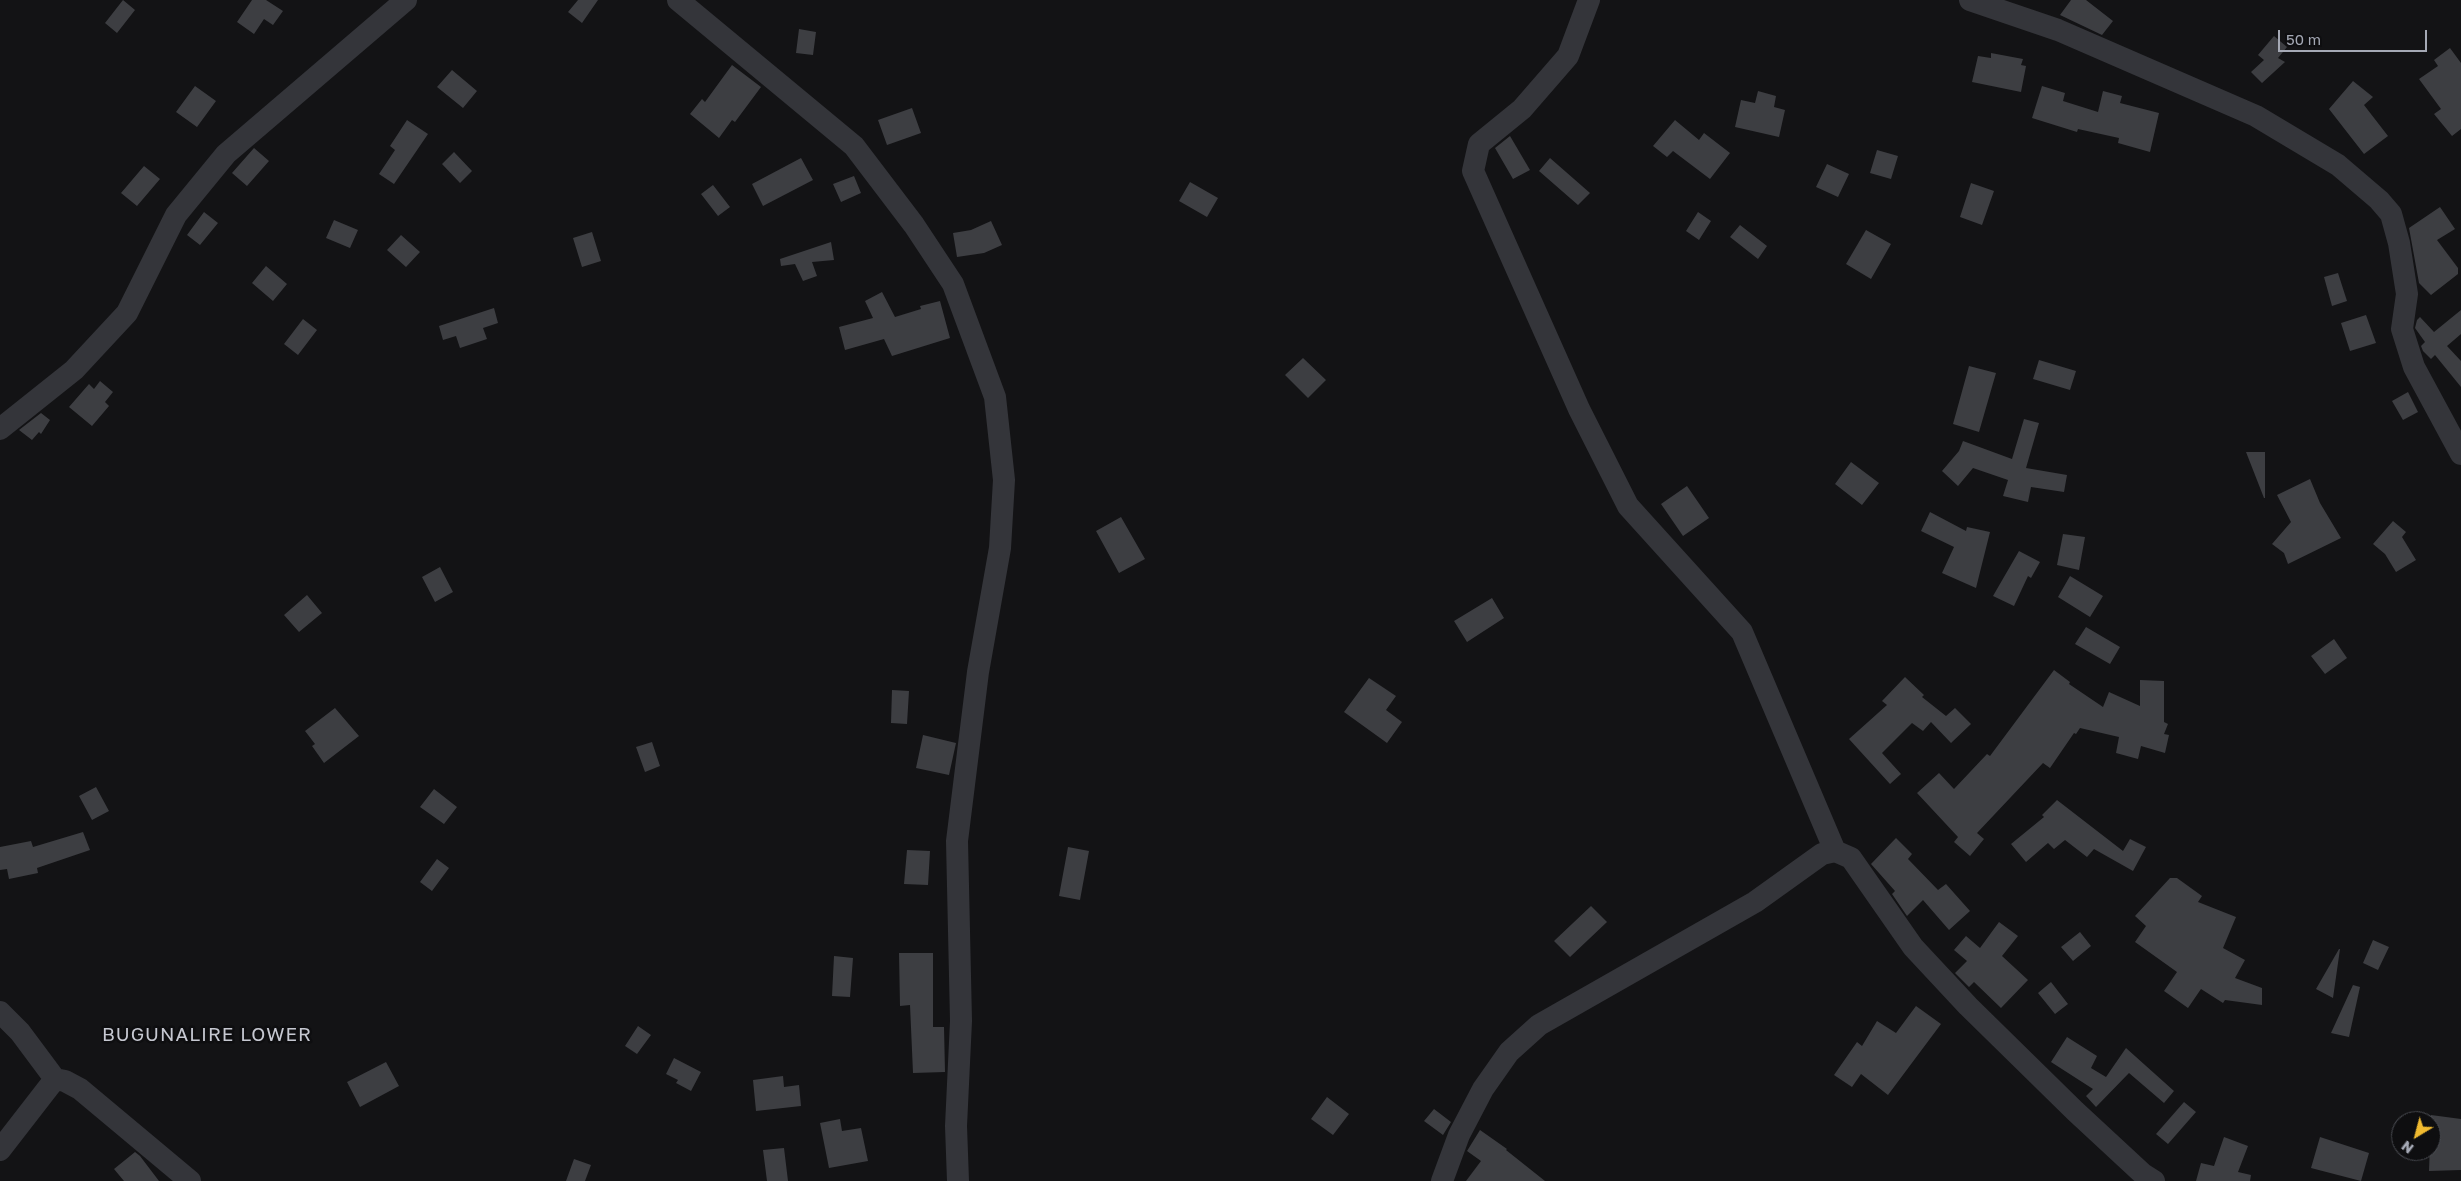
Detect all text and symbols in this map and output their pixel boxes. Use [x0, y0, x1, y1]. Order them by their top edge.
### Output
scale bar [2281, 20, 2430, 52]
text: 50 m [2286, 30, 2321, 48]
district label: BUGUNALIRE LOWER [100, 1024, 314, 1046]
north arrow [2391, 1111, 2441, 1161]
text: N [2398, 1138, 2417, 1158]

